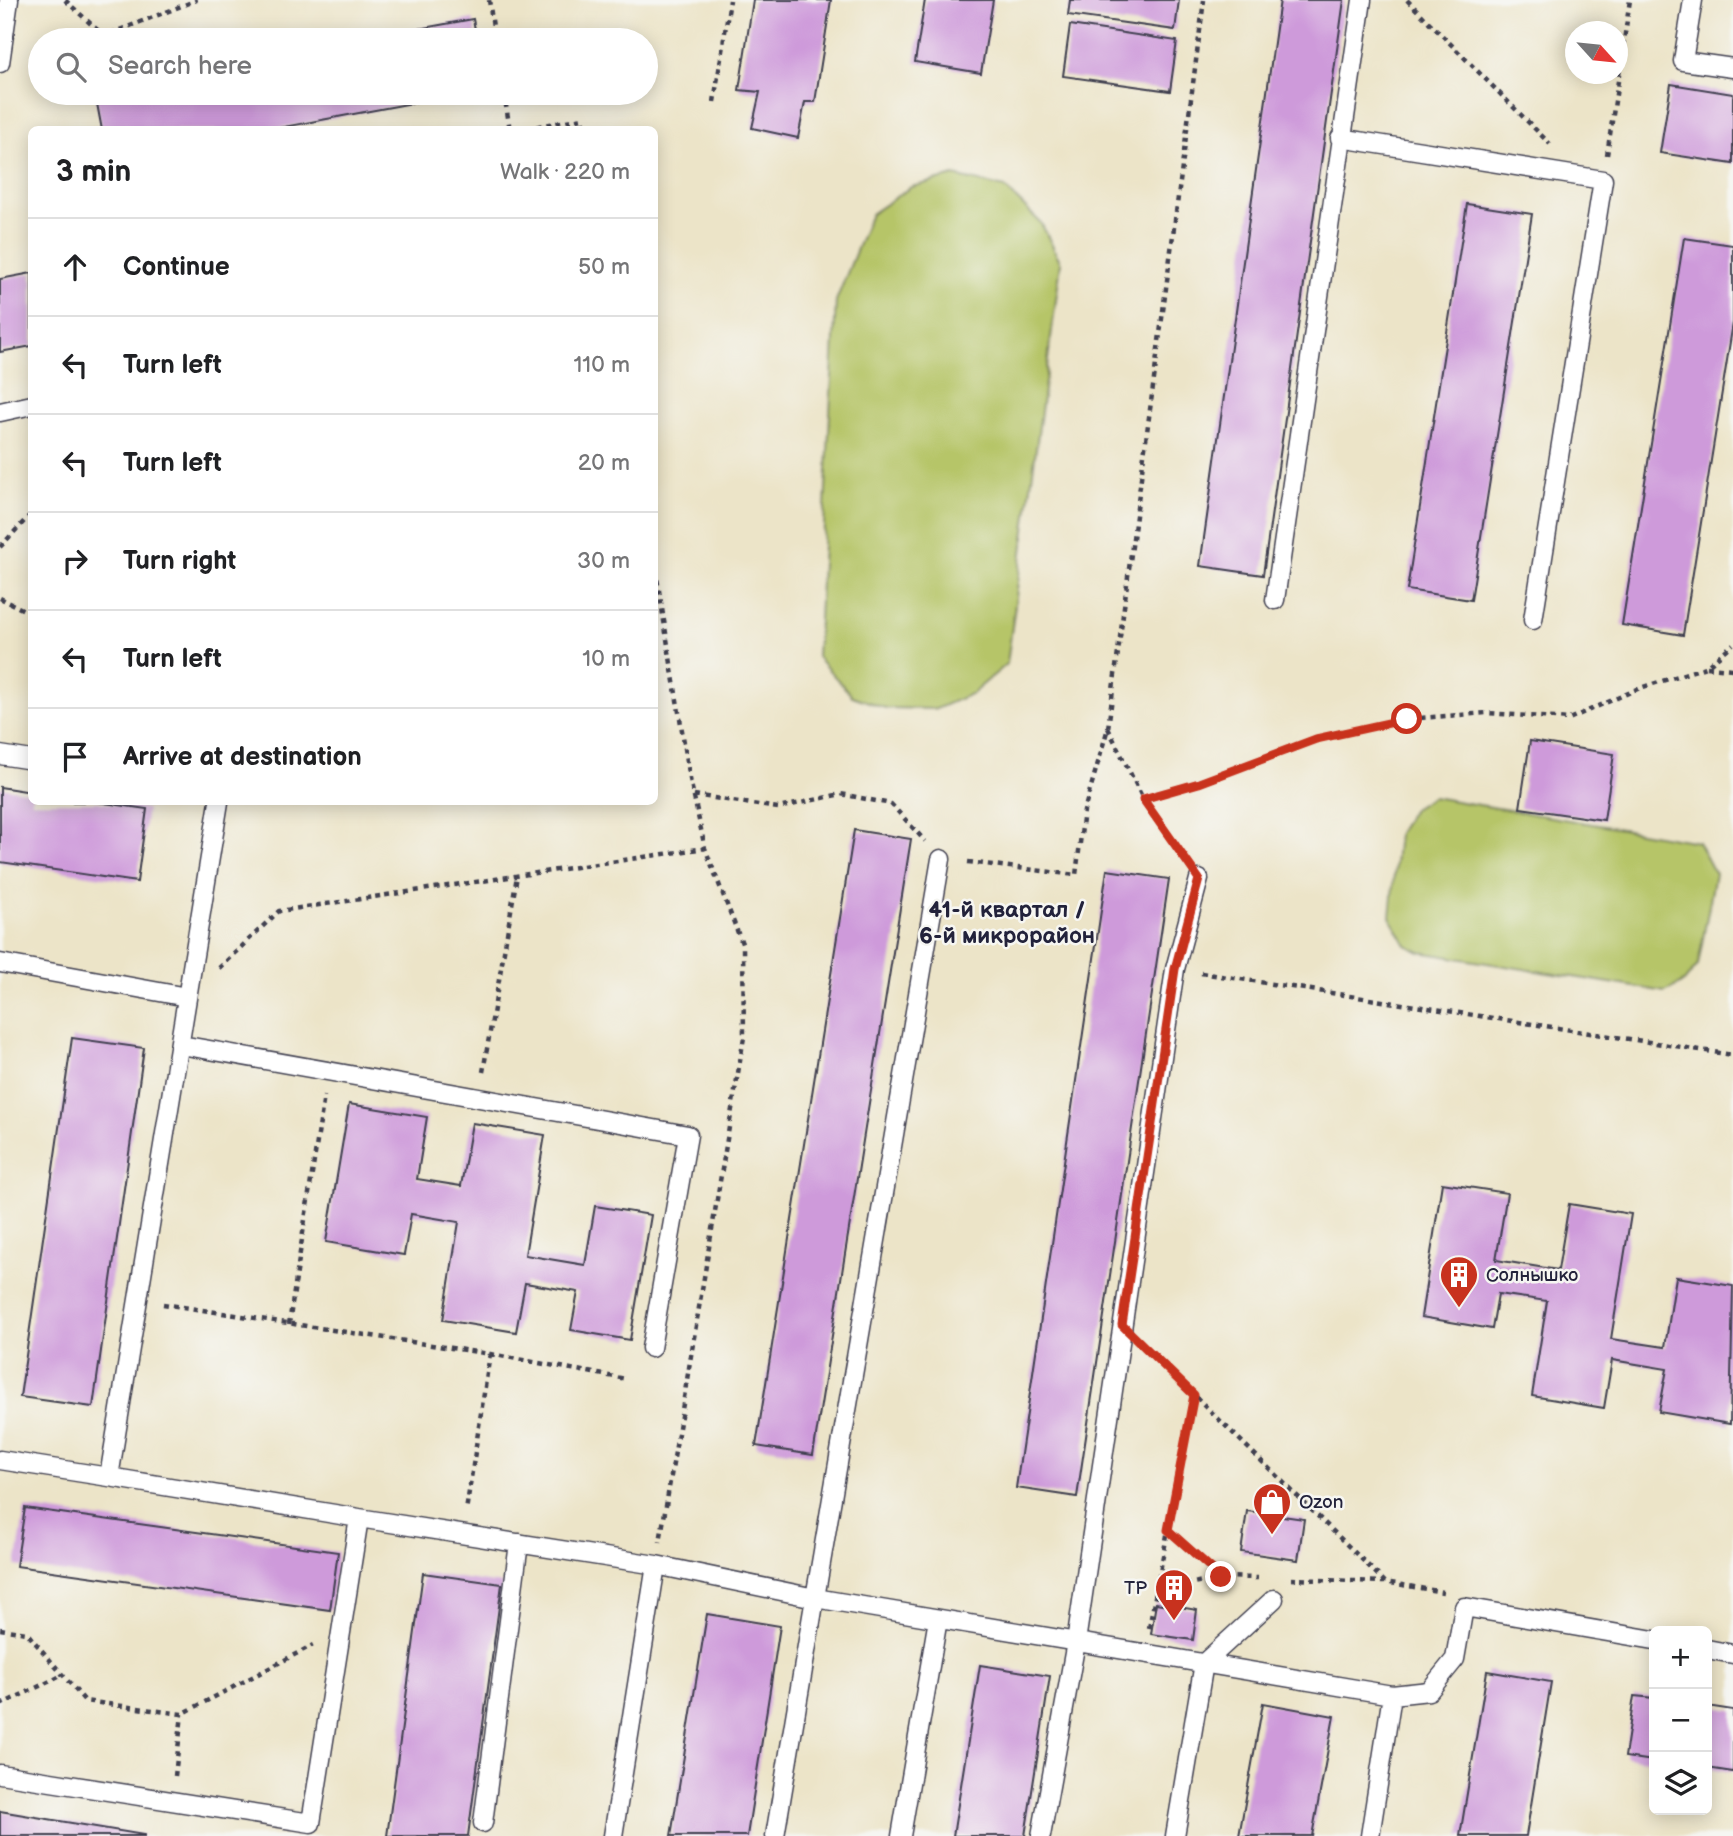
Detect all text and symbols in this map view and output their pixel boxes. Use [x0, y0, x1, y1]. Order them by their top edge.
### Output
north arrow [1565, 21, 1628, 84]
search box [28, 28, 658, 105]
icon: search [52, 48, 90, 86]
text: Search here [108, 51, 252, 82]
text: 3 min [56, 154, 131, 190]
text: Walk · 220 m [500, 158, 630, 186]
icon: ahead [56, 248, 94, 286]
text: Continue [123, 252, 230, 283]
text: 50 m [578, 253, 630, 281]
icon: left [56, 346, 94, 384]
text: Turn left [123, 350, 222, 381]
text: 110 m [573, 351, 630, 379]
icon: left [56, 444, 94, 482]
text: Turn left [123, 448, 222, 479]
text: 20 m [578, 449, 630, 477]
icon: right [56, 542, 94, 580]
text: Turn right [123, 546, 236, 577]
text: 30 m [577, 547, 630, 575]
icon: left [56, 640, 94, 678]
text: Turn left [123, 644, 222, 675]
text: 10 m [582, 645, 630, 673]
route start [1391, 703, 1422, 734]
icon: arrive [56, 738, 94, 776]
text: Arrive at destination [123, 742, 362, 773]
district label: 41-й квартал / 6-й микрорайон [919, 896, 1095, 950]
building icon: Солнышко [1438, 1254, 1480, 1309]
place label: Солнышко [1486, 1264, 1578, 1287]
shop icon: Ozon [1251, 1481, 1293, 1536]
place label: Ozon [1299, 1491, 1344, 1514]
route end [1205, 1561, 1236, 1592]
building icon: ТР [1153, 1567, 1195, 1622]
place label: ТР [1124, 1577, 1147, 1600]
map controls [1649, 1626, 1712, 1815]
button: + [1649, 1626, 1712, 1689]
button: − [1649, 1689, 1712, 1752]
button: layers [1649, 1752, 1712, 1815]

